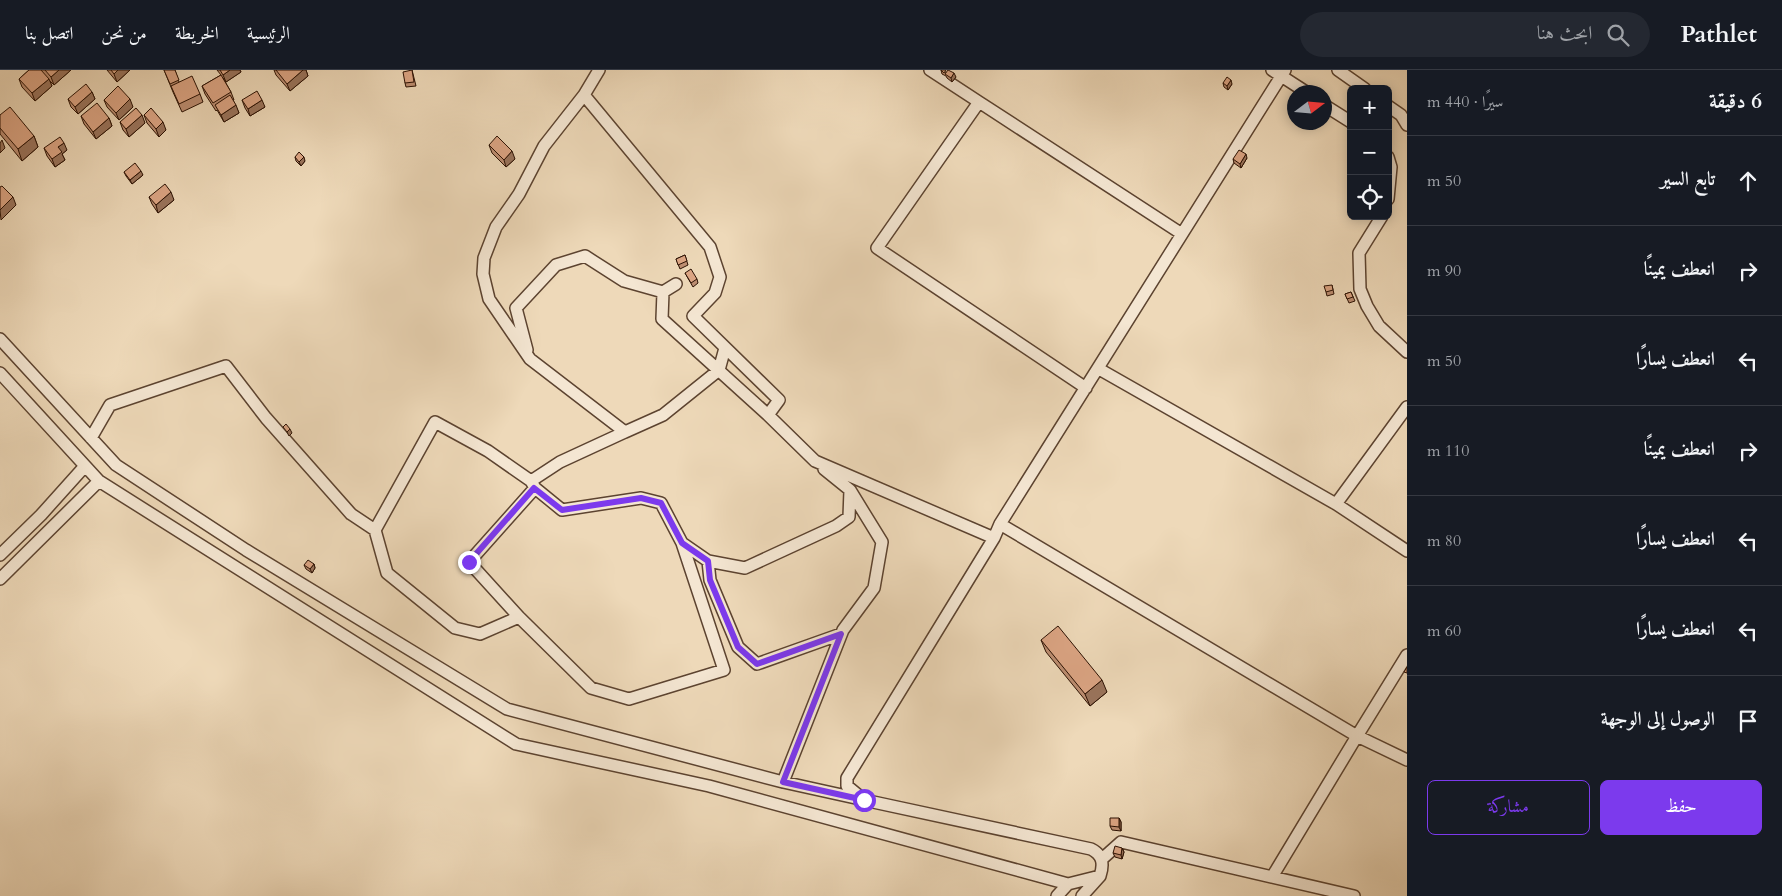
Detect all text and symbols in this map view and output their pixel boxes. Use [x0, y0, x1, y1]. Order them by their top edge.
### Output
search box [1300, 12, 1650, 57]
text: Pathlet [1680, 18, 1757, 51]
text: ابحث هنا [1537, 20, 1592, 46]
text: اتصل بنا [25, 21, 73, 46]
text: من نحن [101, 21, 147, 46]
text: الخريطة [175, 21, 219, 46]
text: الرئيسية [247, 21, 290, 46]
icon: search [1604, 21, 1632, 49]
north arrow [1287, 85, 1332, 130]
map controls [1347, 85, 1392, 220]
button: + [1347, 85, 1392, 130]
text: 6 دقيقة [1709, 87, 1762, 116]
text: سيرًا · 440 m [1427, 91, 1503, 113]
button: − [1347, 130, 1392, 175]
text: تابع السير [1660, 166, 1715, 192]
icon: ahead [1734, 167, 1762, 195]
text: 50 m [1427, 170, 1461, 192]
button: locate [1347, 175, 1392, 220]
text: انعطف يمينًا [1644, 256, 1715, 282]
icon: right [1734, 257, 1762, 285]
text: 90 m [1427, 260, 1461, 282]
text: انعطف يسارًا [1636, 346, 1715, 372]
icon: left [1734, 347, 1762, 375]
text: 50 m [1427, 350, 1461, 372]
text: انعطف يمينًا [1644, 436, 1715, 462]
icon: right [1734, 437, 1762, 465]
text: 110 m [1427, 440, 1469, 462]
text: انعطف يسارًا [1636, 526, 1715, 552]
icon: left [1734, 527, 1762, 555]
text: 80 m [1427, 530, 1461, 552]
route end [458, 551, 481, 574]
text: انعطف يسارًا [1636, 616, 1715, 642]
icon: left [1734, 617, 1762, 645]
text: 60 m [1427, 620, 1461, 642]
text: الوصول إلى الوجهة [1601, 706, 1715, 732]
icon: arrive [1734, 707, 1762, 735]
button: مشاركة [1427, 780, 1590, 835]
button: حفظ [1600, 780, 1762, 835]
route start [853, 789, 876, 812]

